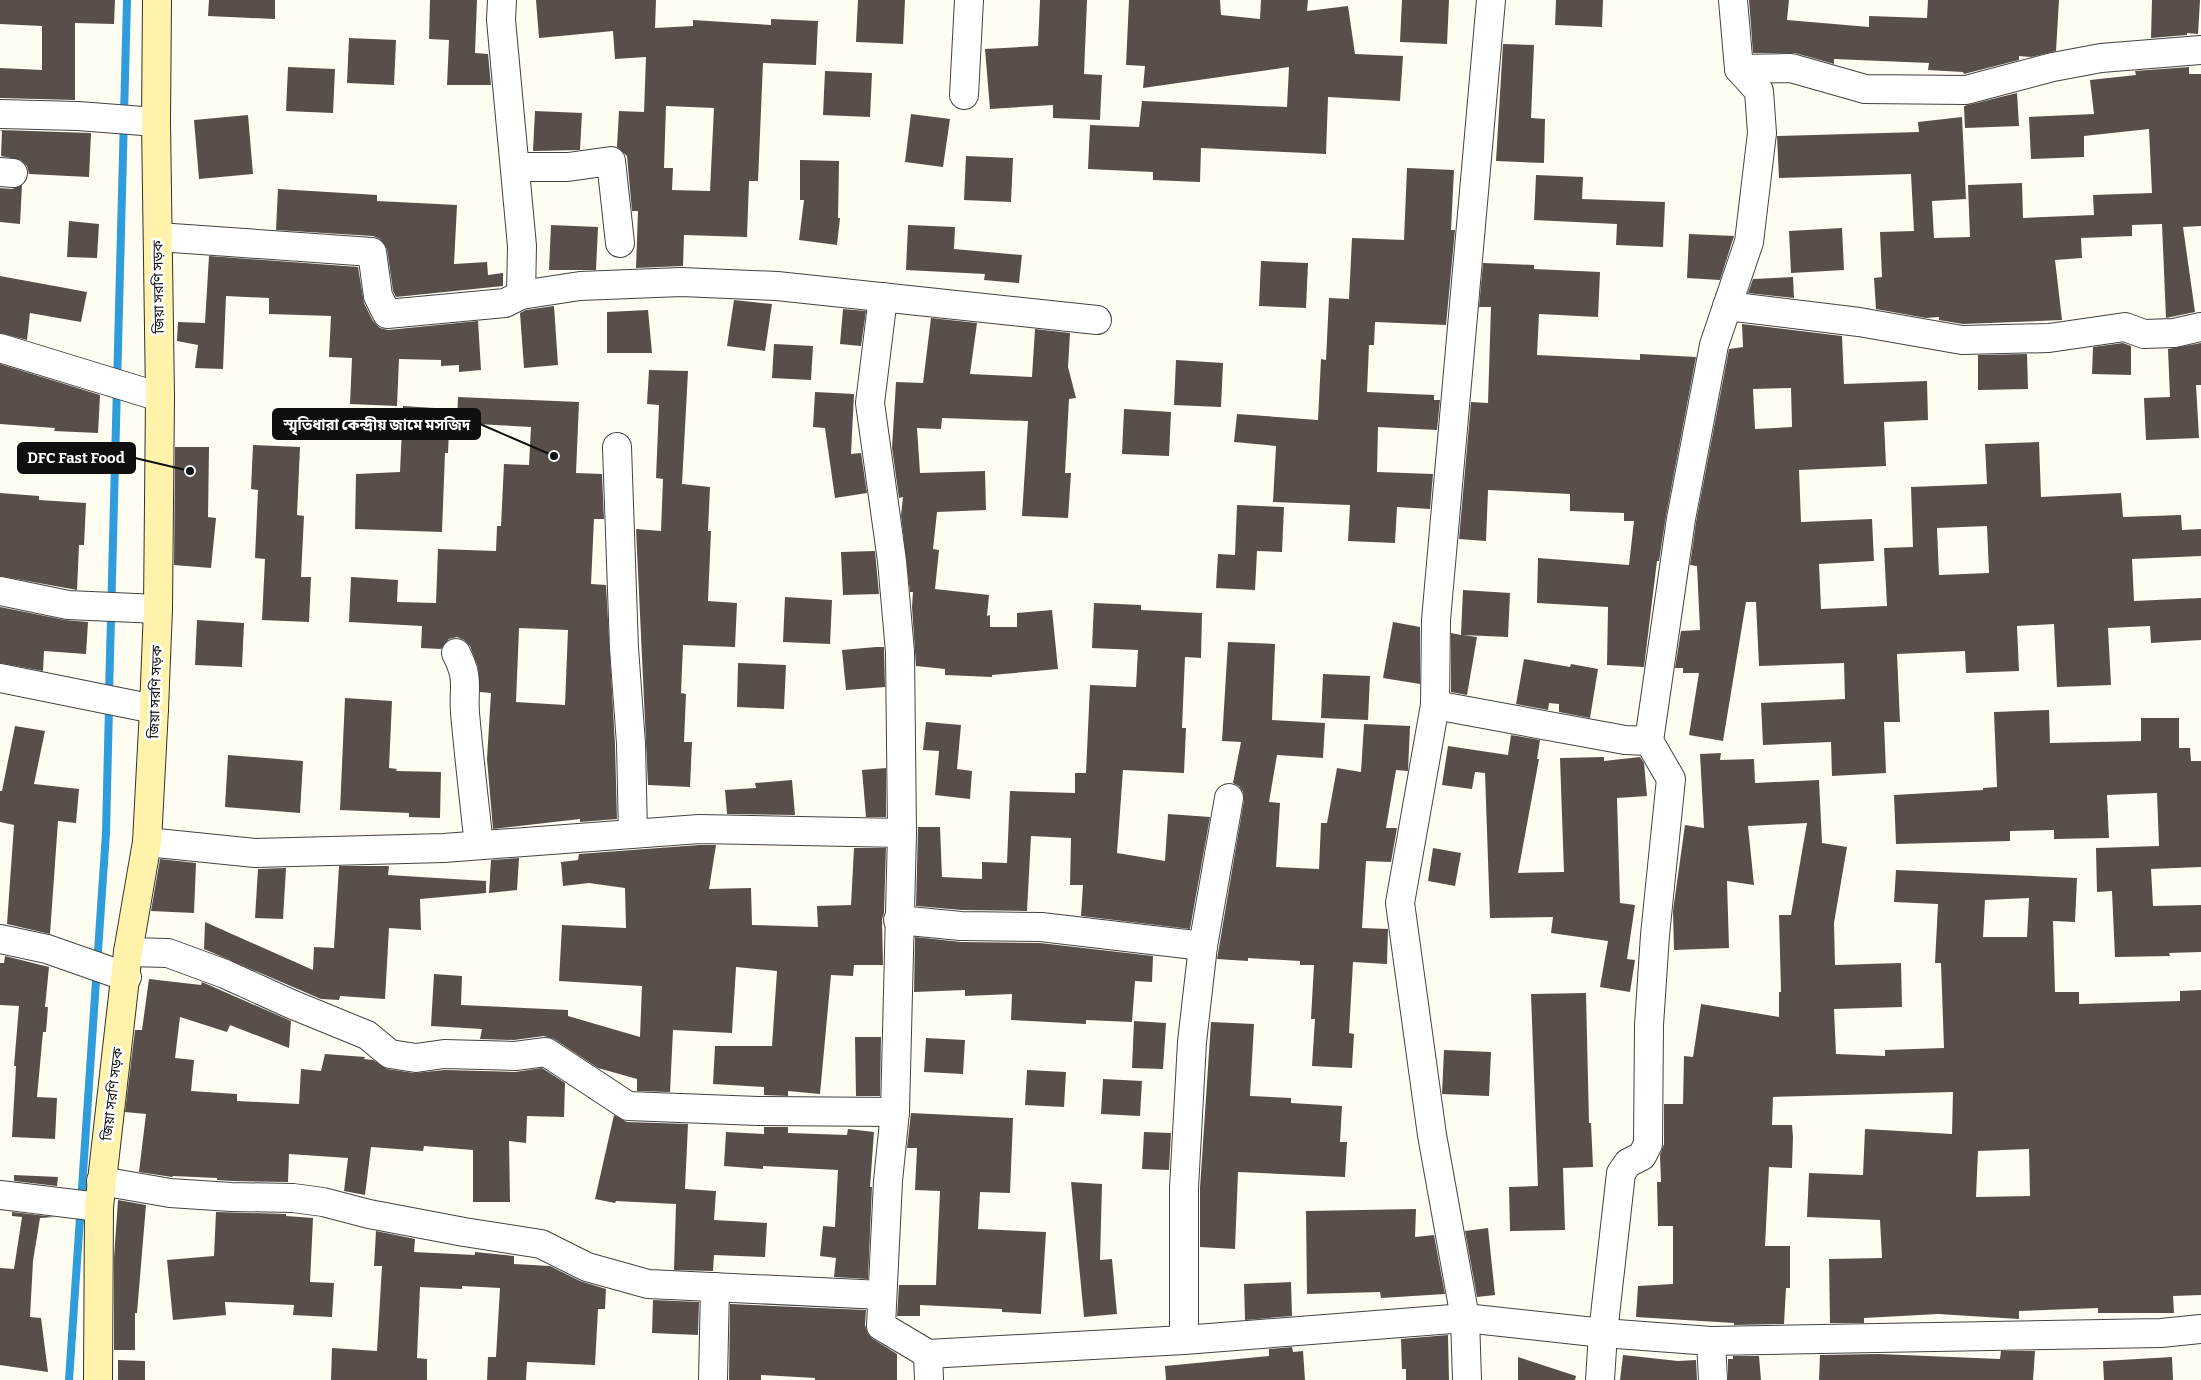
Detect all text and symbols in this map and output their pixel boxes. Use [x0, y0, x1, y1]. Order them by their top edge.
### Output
street label: জিয়া সরণি সড়ক [149, 239, 168, 335]
callout: স্মৃতিধারা কেন্দ্রীয় জামে মসজিদ [273, 409, 480, 439]
text: স্মৃতিধারা কেন্দ্রীয় জামে মসজিদ [283, 416, 471, 436]
callout: DFC Fast Food [18, 443, 135, 473]
text: DFC Fast Food [27, 449, 125, 467]
street label: জিয়া সরণি সড়ক [145, 644, 166, 740]
street label: জিয়া সরণি সড়ক [98, 1046, 127, 1142]

